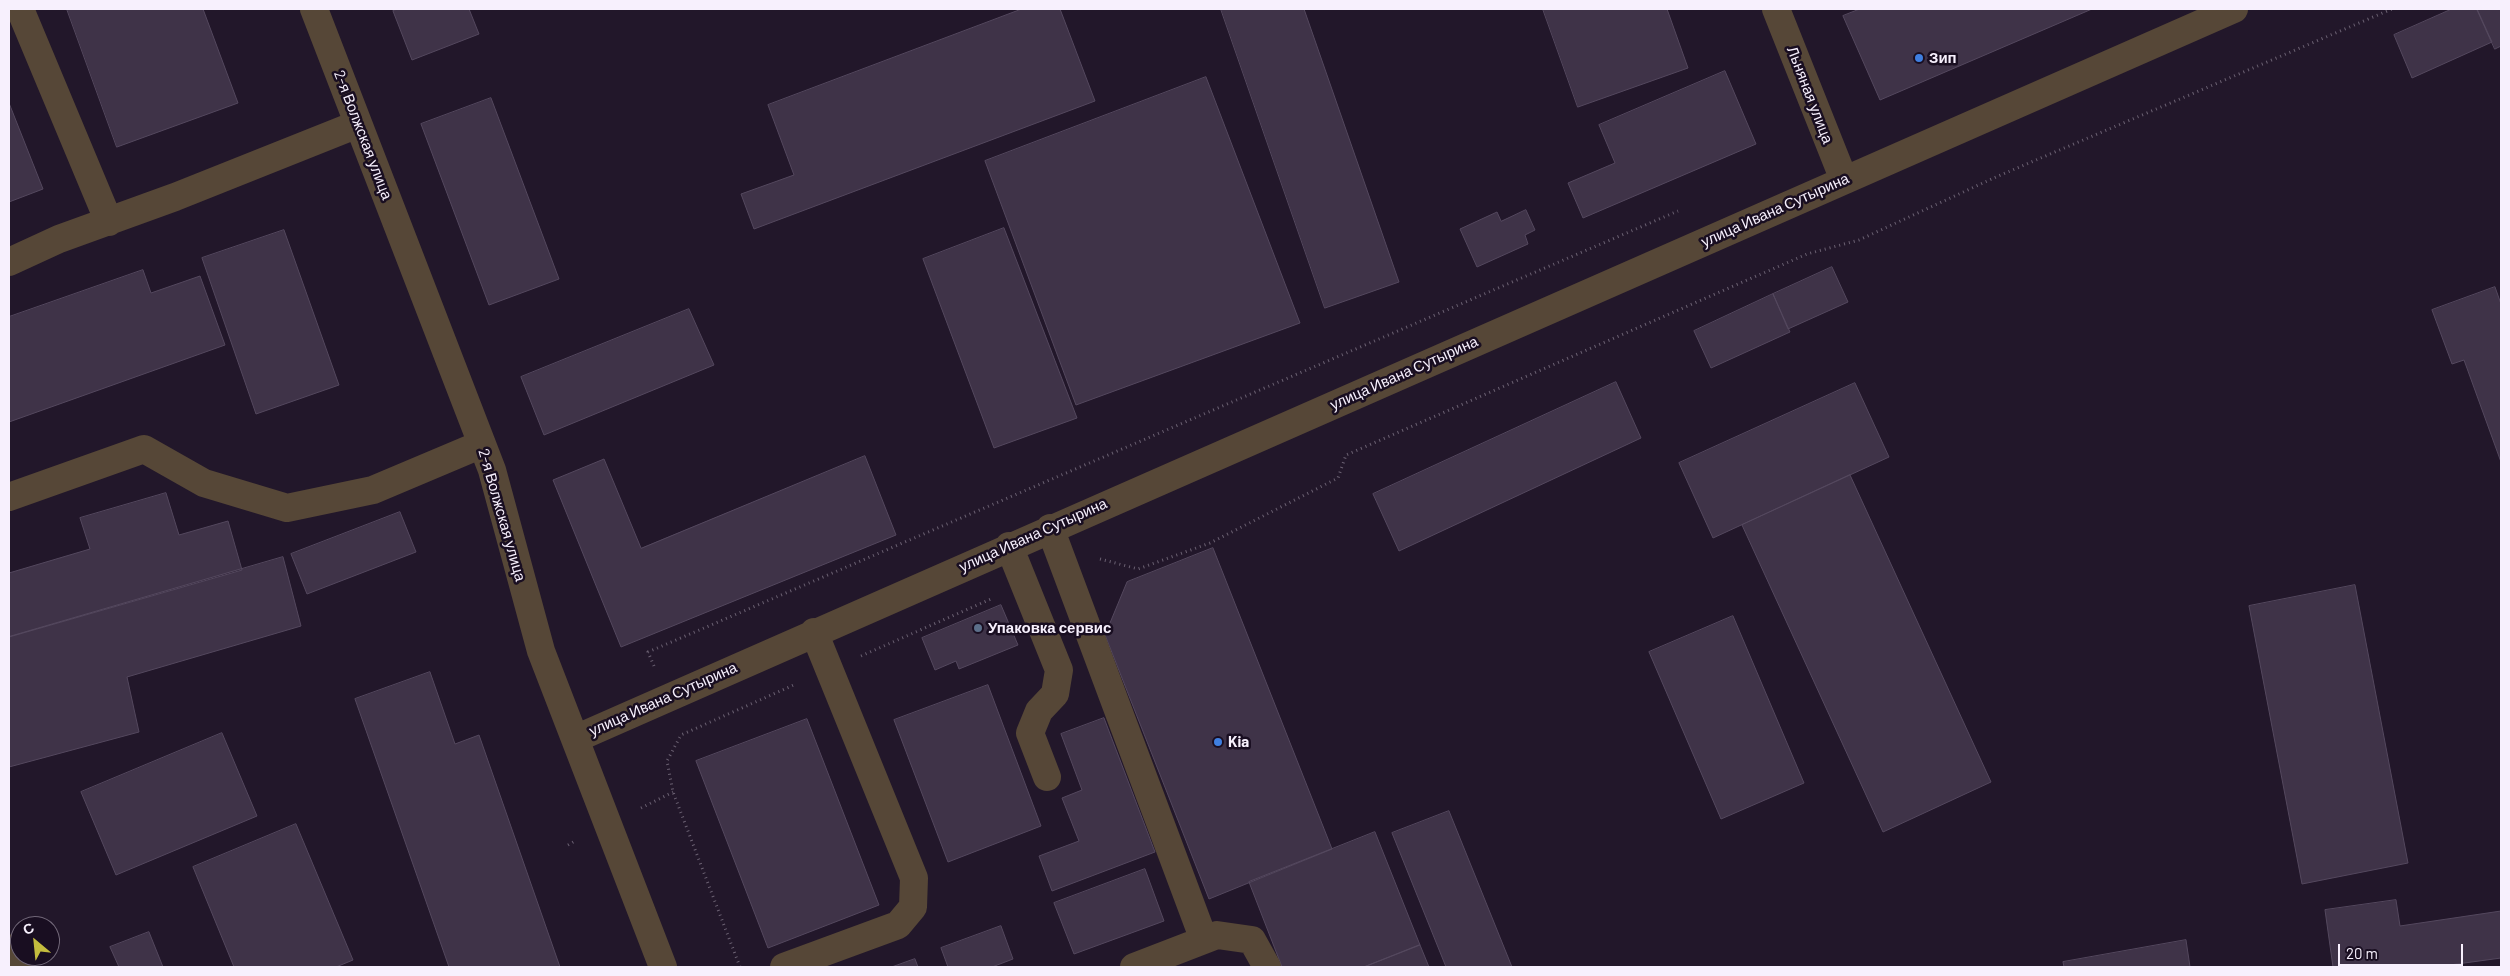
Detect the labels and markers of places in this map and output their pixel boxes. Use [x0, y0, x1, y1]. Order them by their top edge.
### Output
place label: Зип [1929, 49, 1957, 67]
marker: Зип [1913, 52, 1925, 64]
place label: Упаковка сервис [988, 619, 1111, 637]
marker: Упаковка сервис [972, 622, 984, 634]
place label: Kia [1228, 733, 1249, 751]
marker: Kia [1212, 736, 1224, 748]

